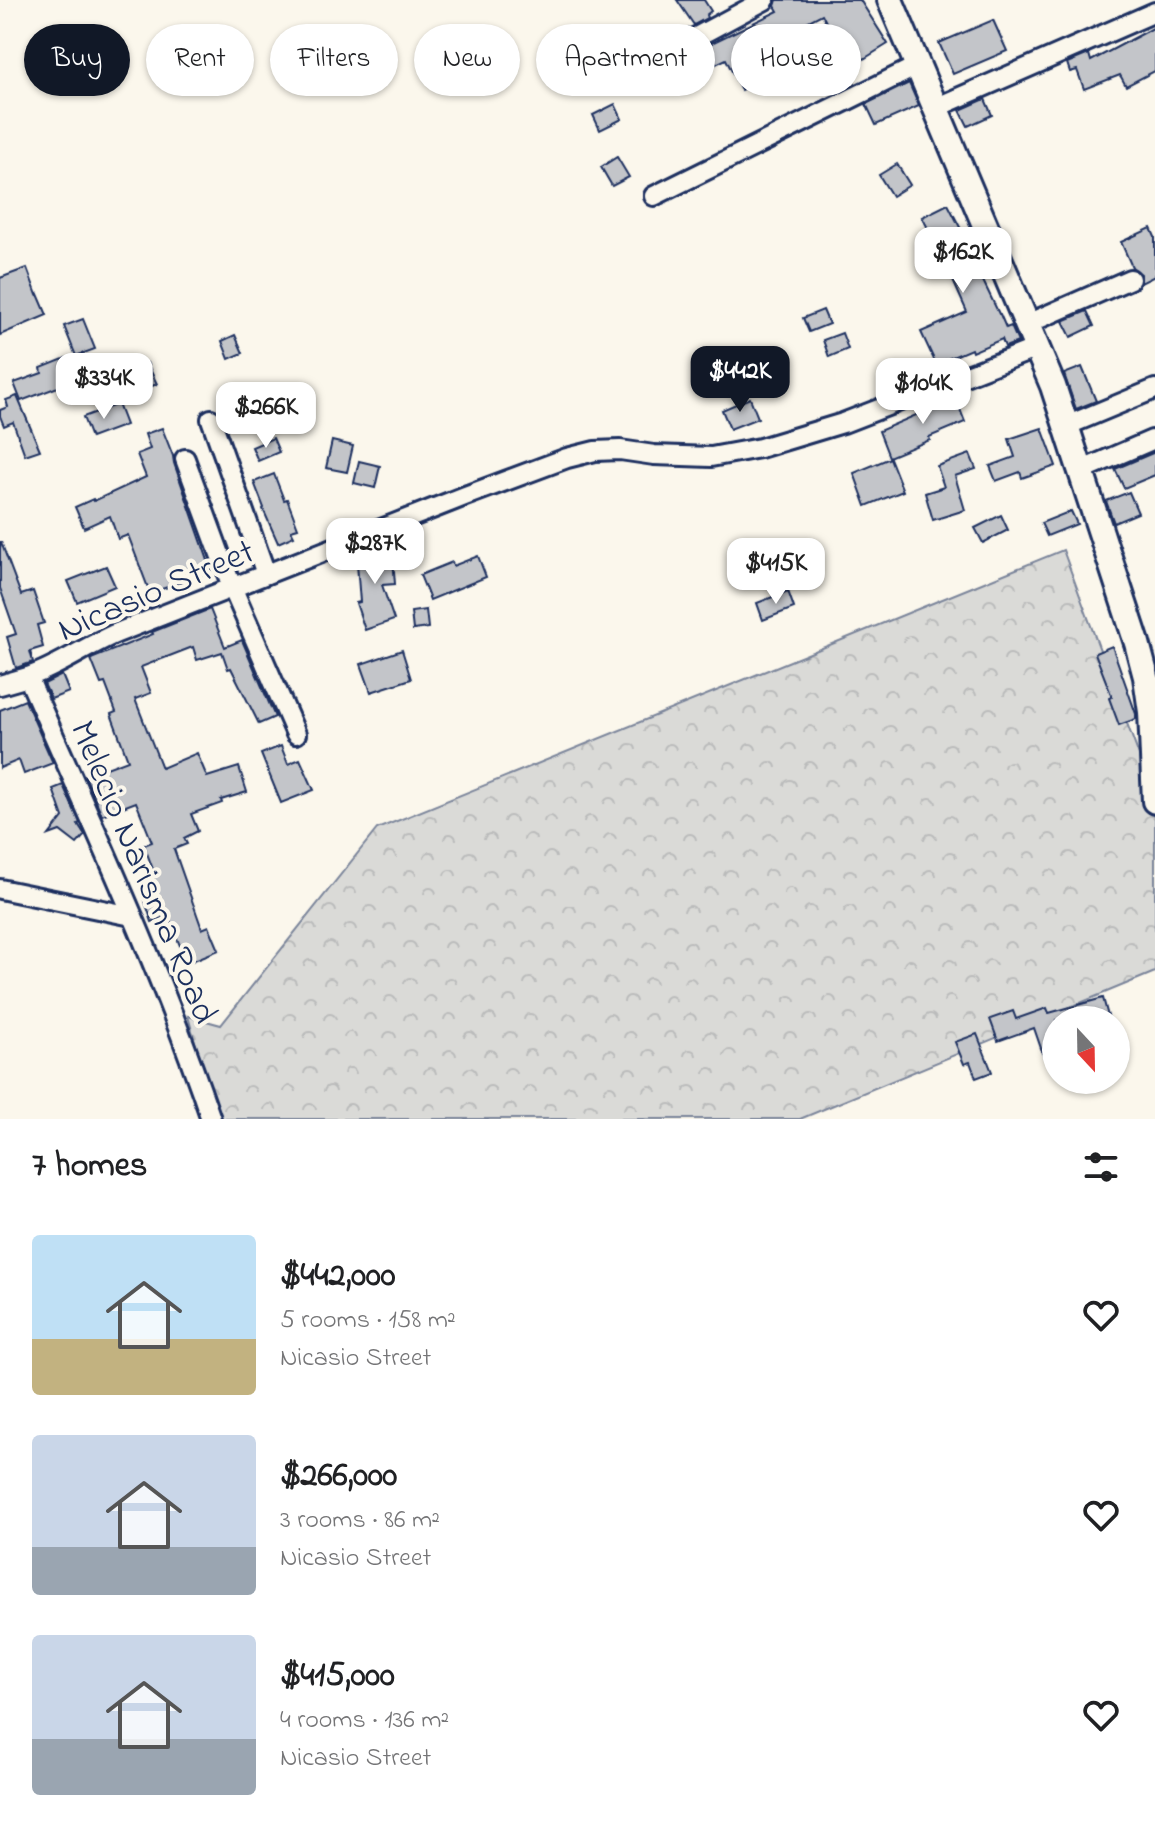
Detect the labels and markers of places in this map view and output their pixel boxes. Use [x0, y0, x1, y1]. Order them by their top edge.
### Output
pin: $162K [907, 227, 1019, 295]
pin: $442K [684, 346, 796, 414]
pin: $334K [48, 353, 160, 421]
pin: $104K [867, 358, 979, 426]
pin: $266K [210, 382, 322, 450]
pin: $287K [319, 518, 431, 586]
pin: $415K [720, 538, 832, 606]

